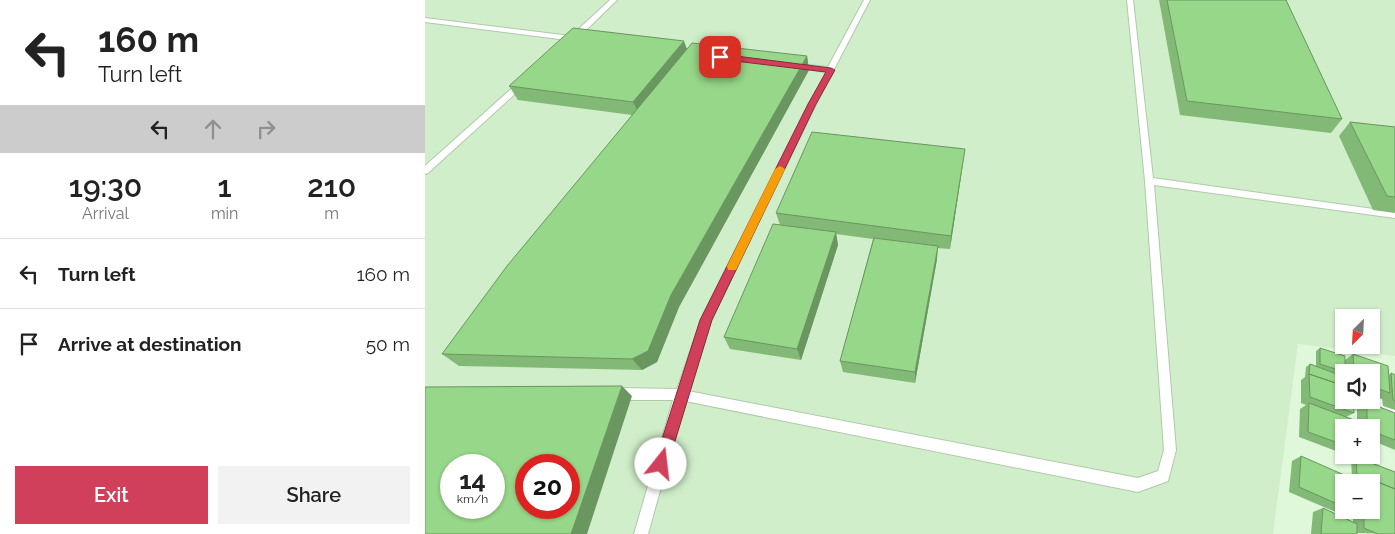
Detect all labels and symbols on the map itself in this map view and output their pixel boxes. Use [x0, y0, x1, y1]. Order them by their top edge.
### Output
pin [699, 36, 741, 78]
north arrow [1335, 309, 1380, 354]
position arrow [634, 437, 686, 489]
speed limit sign: 20 [515, 454, 580, 519]

